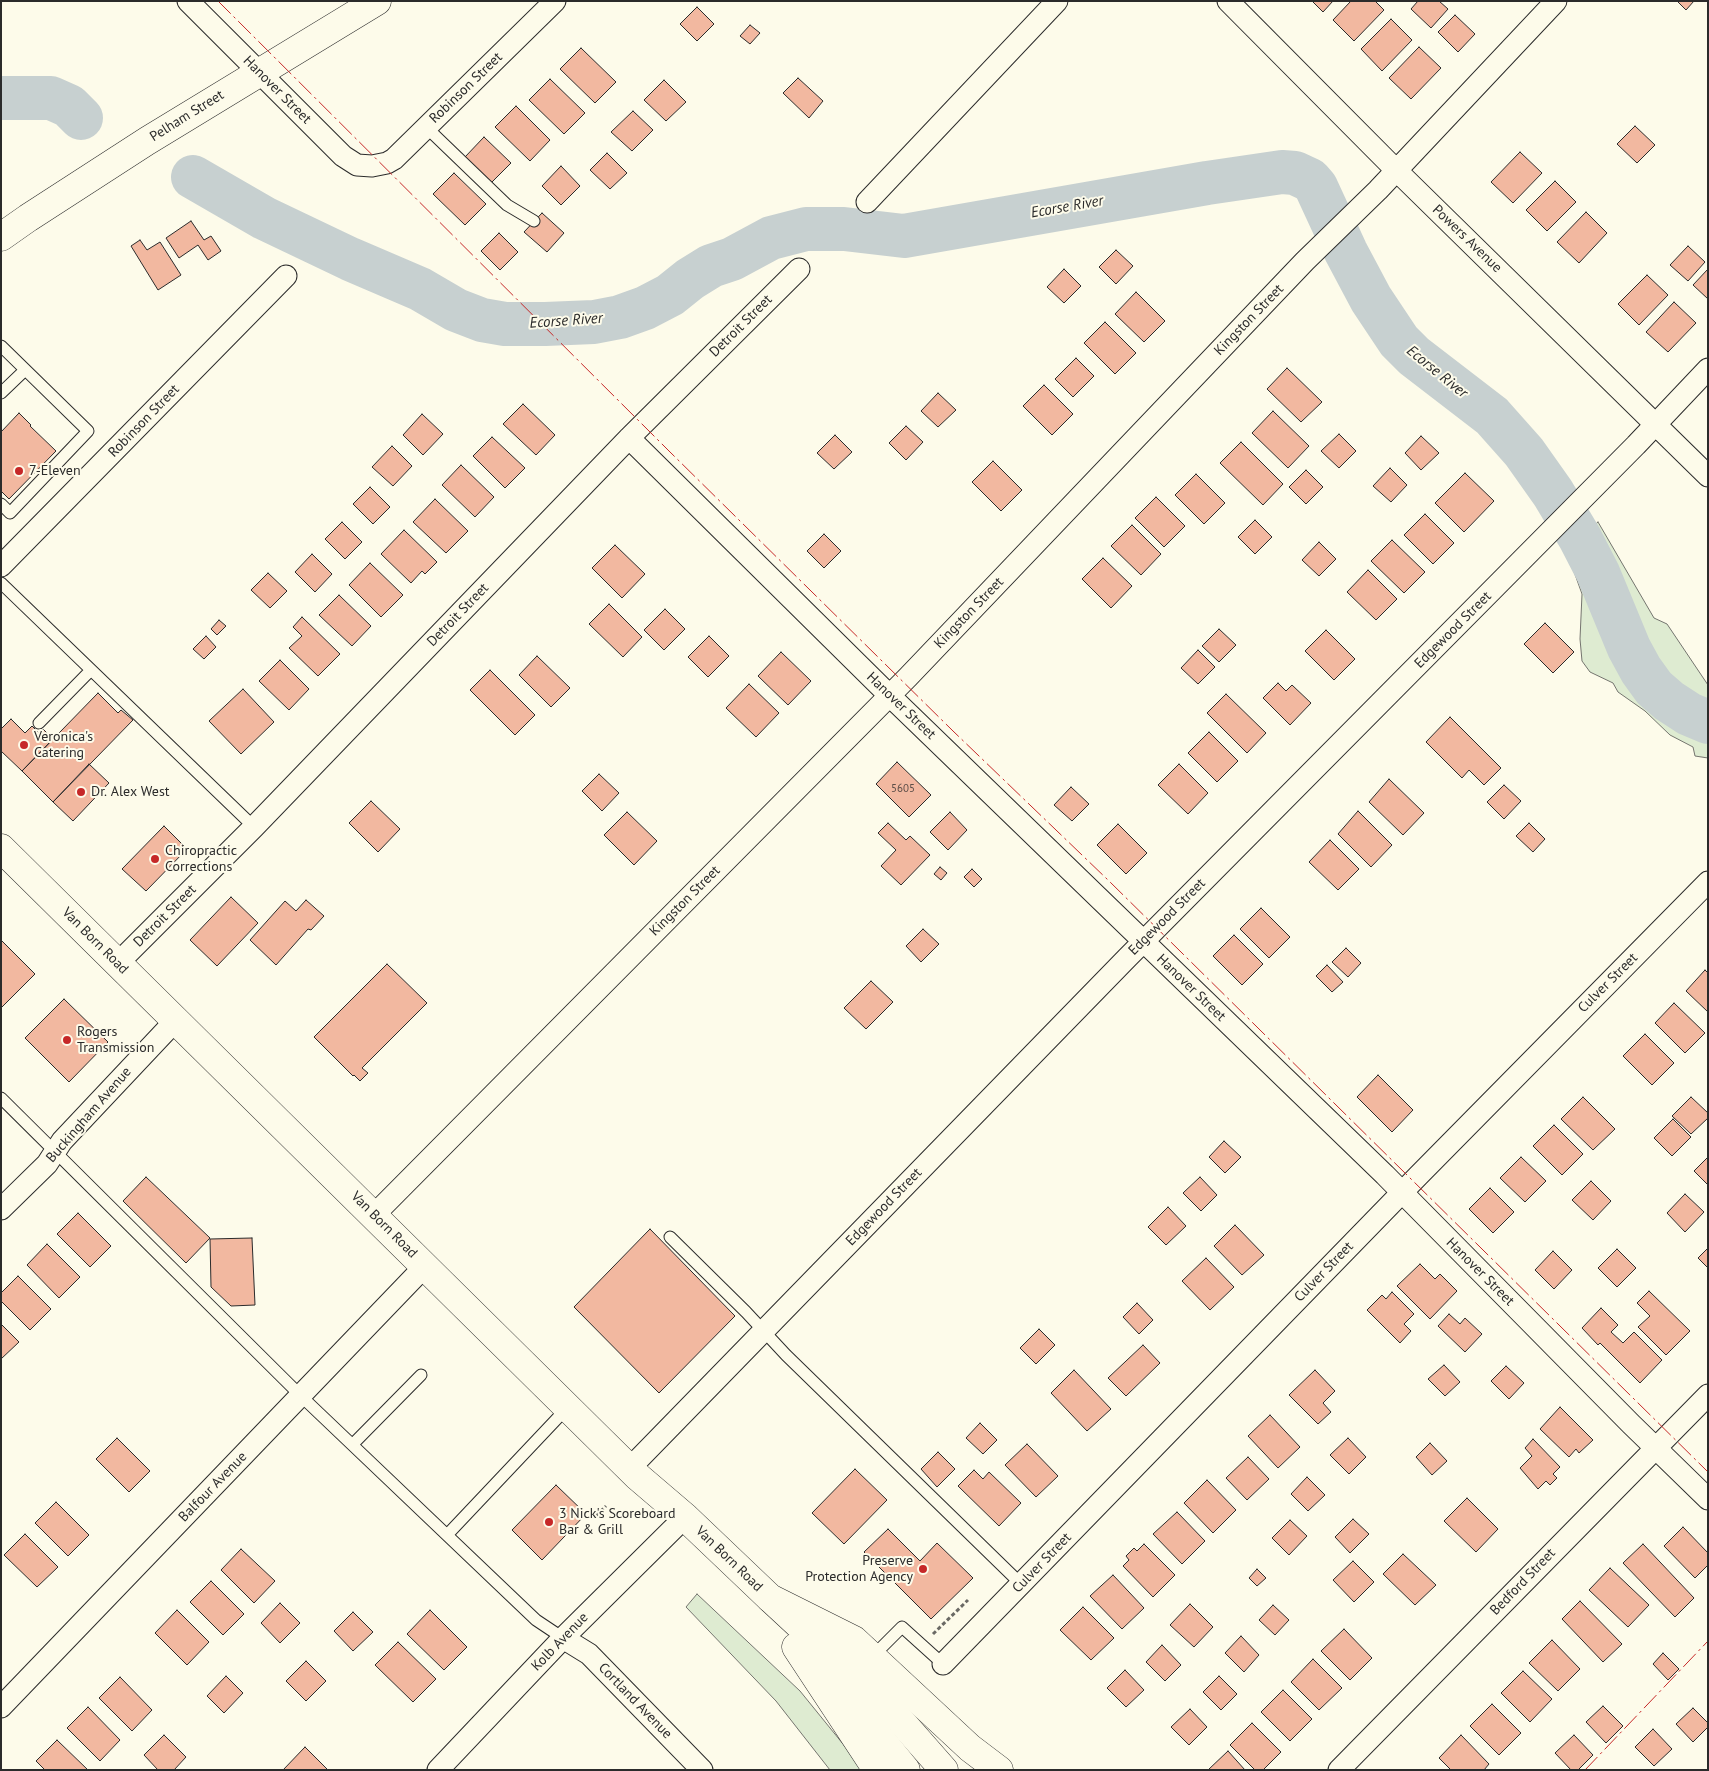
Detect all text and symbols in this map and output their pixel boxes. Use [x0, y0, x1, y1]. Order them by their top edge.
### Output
street label: Robinson Street [426, 49, 506, 127]
street label: Hanover Street [239, 52, 315, 128]
street label: Pelham Street [147, 87, 227, 145]
water label: Ecorse River [1029, 192, 1105, 222]
street label: Powers Avenue [1429, 202, 1505, 276]
street label: Kingston Street [1211, 281, 1287, 359]
street label: Detroit Street [706, 291, 776, 361]
water label: Ecorse River [529, 309, 603, 333]
water label: Ecorse River [1403, 342, 1471, 402]
street label: Robinson Street [105, 381, 183, 461]
place label: 7-Eleven [29, 463, 81, 479]
marker: 7-Eleven [13, 465, 25, 477]
street label: Kingston Street [931, 574, 1007, 652]
street label: Detroit Street [424, 580, 492, 650]
street label: Edgewood Street [1411, 588, 1495, 672]
street label: Hanover Street [863, 669, 939, 743]
place label: Veronica's Catering [34, 729, 93, 762]
marker: Veronica's Catering [18, 739, 30, 751]
house number: 5605 [891, 782, 915, 796]
place label: Dr. Alex West [91, 784, 170, 800]
marker: Dr. Alex West [75, 786, 87, 798]
place label: Chiropractic Corrections [165, 843, 237, 876]
marker: Chiropractic Corrections [149, 853, 161, 865]
street label: Kingston Street [646, 862, 724, 940]
street label: Edgewood Street [1125, 875, 1209, 959]
street label: Detroit Street [130, 881, 200, 951]
street label: Van Born Road [58, 904, 132, 978]
street label: Culver Street [1575, 950, 1641, 1016]
street label: Hanover Street [1153, 951, 1229, 1025]
place label: Rogers Transmission [77, 1024, 154, 1056]
marker: Rogers Transmission [61, 1034, 73, 1046]
street label: Buckingham Avenue [43, 1064, 135, 1166]
street label: Edgewood Street [843, 1165, 925, 1249]
street label: Van Born Road [347, 1188, 421, 1262]
street label: Hanover Street [1442, 1234, 1518, 1310]
street label: Culver Street [1291, 1238, 1357, 1306]
street label: Balfour Avenue [175, 1449, 251, 1525]
place label: 3 Nick's Scoreboard Bar & Grill [559, 1506, 675, 1538]
marker: 3 Nick's Scoreboard Bar & Grill [543, 1516, 555, 1528]
street label: Van Born Road [692, 1523, 766, 1595]
street label: Culver Street [1009, 1529, 1075, 1597]
street label: Bedford Street [1487, 1545, 1559, 1619]
place label: Preserve Protection Agency [805, 1553, 913, 1585]
marker: Preserve Protection Agency [917, 1563, 929, 1575]
street label: Kolb Avenue [528, 1609, 592, 1675]
street label: Cortland Avenue [595, 1660, 675, 1742]

